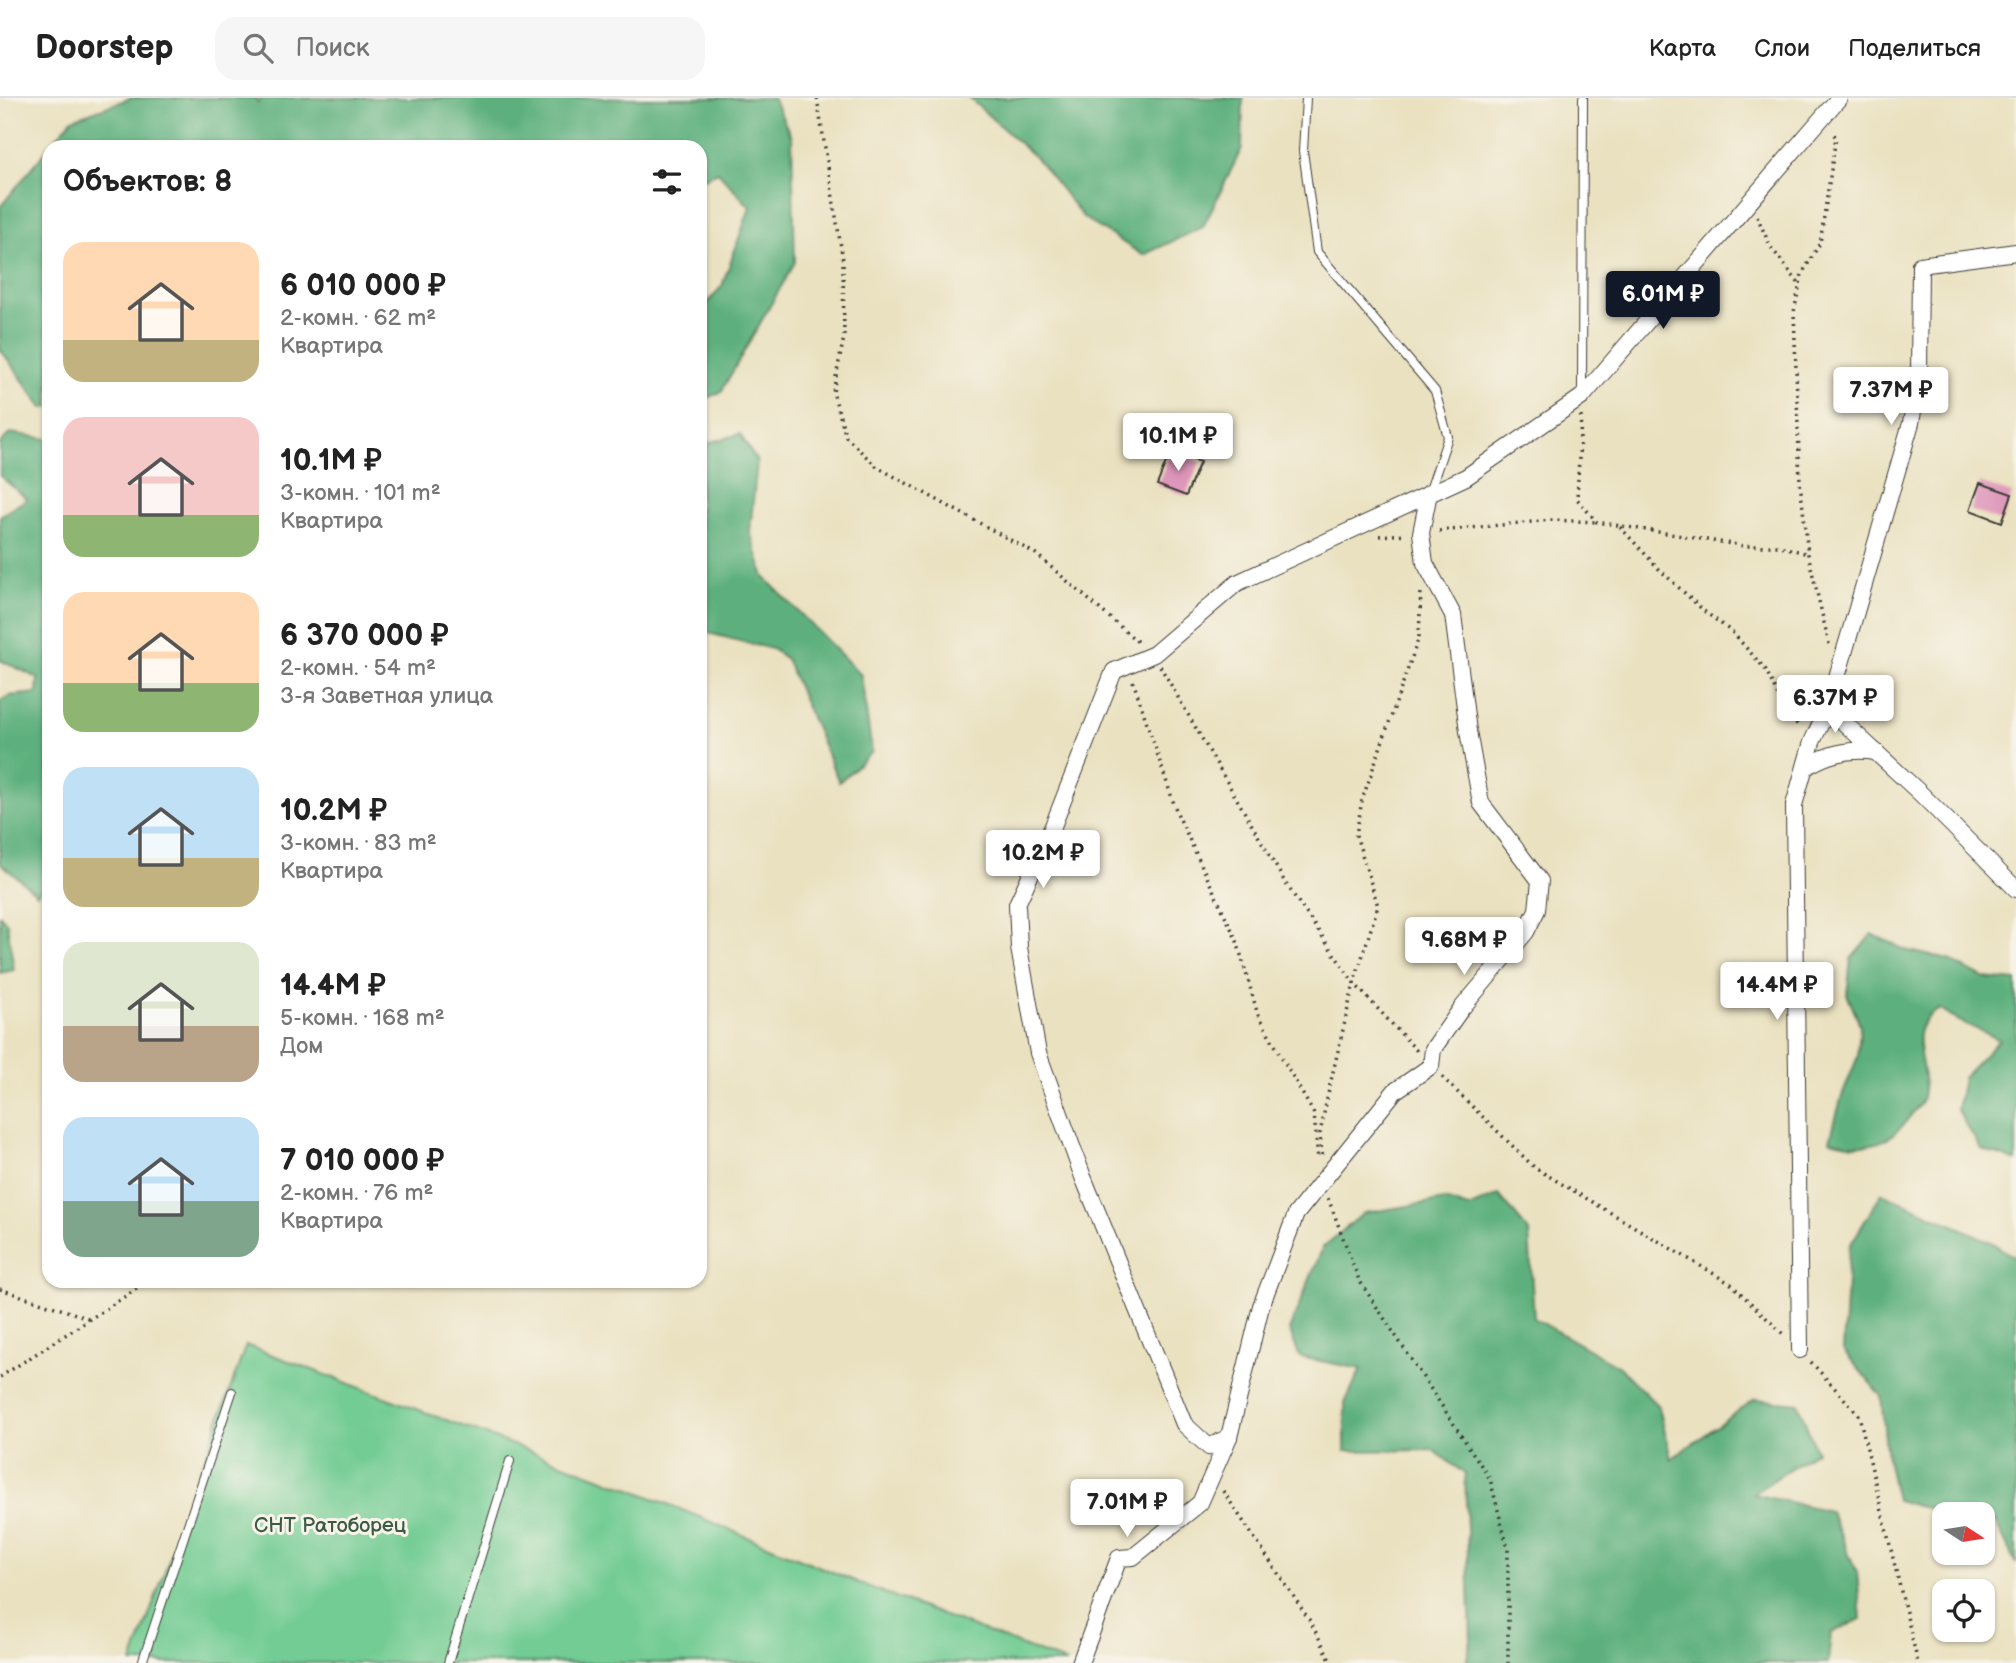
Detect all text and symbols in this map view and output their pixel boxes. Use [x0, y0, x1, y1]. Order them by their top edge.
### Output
search box [215, 17, 705, 80]
text: Doorstep [35, 28, 173, 68]
icon: search [239, 29, 277, 67]
text: Поиск [295, 33, 370, 64]
text: Карта [1649, 34, 1716, 63]
text: Слои [1754, 34, 1810, 63]
text: Поделиться [1848, 34, 1981, 63]
icon: filters [648, 163, 686, 201]
text: Объектов: 8 [63, 164, 232, 200]
text: 6 010 000 ₽ [280, 268, 446, 304]
icon: home [119, 270, 203, 354]
pin: 6.01M ₽ [1598, 272, 1728, 331]
text: 6.01M ₽ [1622, 280, 1704, 308]
text: 2-комн. · 62 m² [280, 304, 436, 332]
text: Квартира [280, 332, 383, 360]
pin: 7.37M ₽ [1826, 368, 1956, 427]
text: 7.37M ₽ [1849, 376, 1933, 404]
pin: 10.1M ₽ [1113, 414, 1243, 473]
text: 10.1M ₽ [1139, 422, 1217, 450]
text: 10.1M ₽ [280, 443, 382, 479]
icon: home [119, 445, 203, 529]
text: 3-комн. · 101 m² [280, 479, 441, 507]
text: Квартира [280, 507, 383, 535]
text: 6 370 000 ₽ [280, 618, 449, 654]
icon: home [119, 620, 203, 704]
text: 2-комн. · 54 m² [280, 654, 436, 682]
pin: 6.37M ₽ [1770, 676, 1900, 735]
text: 3-я Заветная улица [280, 682, 493, 710]
text: 6.37M ₽ [1793, 684, 1877, 712]
text: 10.2M ₽ [280, 793, 387, 829]
icon: home [119, 795, 203, 879]
text: 3-комн. · 83 m² [280, 829, 437, 857]
pin: 10.2M ₽ [978, 830, 1108, 890]
text: 10.2M ₽ [1002, 839, 1084, 867]
text: Квартира [280, 857, 383, 885]
pin: 9.68M ₽ [1399, 918, 1529, 977]
text: 9.68M ₽ [1421, 926, 1507, 954]
pin: 14.4M ₽ [1712, 962, 1842, 1022]
text: 14.4M ₽ [280, 968, 386, 1004]
icon: home [119, 970, 203, 1054]
text: 14.4M ₽ [1736, 971, 1818, 999]
text: 5-комн. · 168 m² [280, 1004, 445, 1032]
text: Дом [280, 1032, 323, 1060]
text: 7 010 000 ₽ [280, 1143, 444, 1179]
icon: home [119, 1145, 203, 1229]
text: 2-комн. · 76 m² [280, 1179, 433, 1207]
text: Квартира [280, 1207, 383, 1235]
pin: 7.01M ₽ [1062, 1480, 1192, 1539]
text: 7.01M ₽ [1086, 1488, 1168, 1516]
north arrow [1932, 1502, 1995, 1564]
map controls [1932, 1502, 1995, 1642]
park label: СНТ Ратоборец [254, 1513, 406, 1538]
button: locate [1932, 1579, 1995, 1642]

